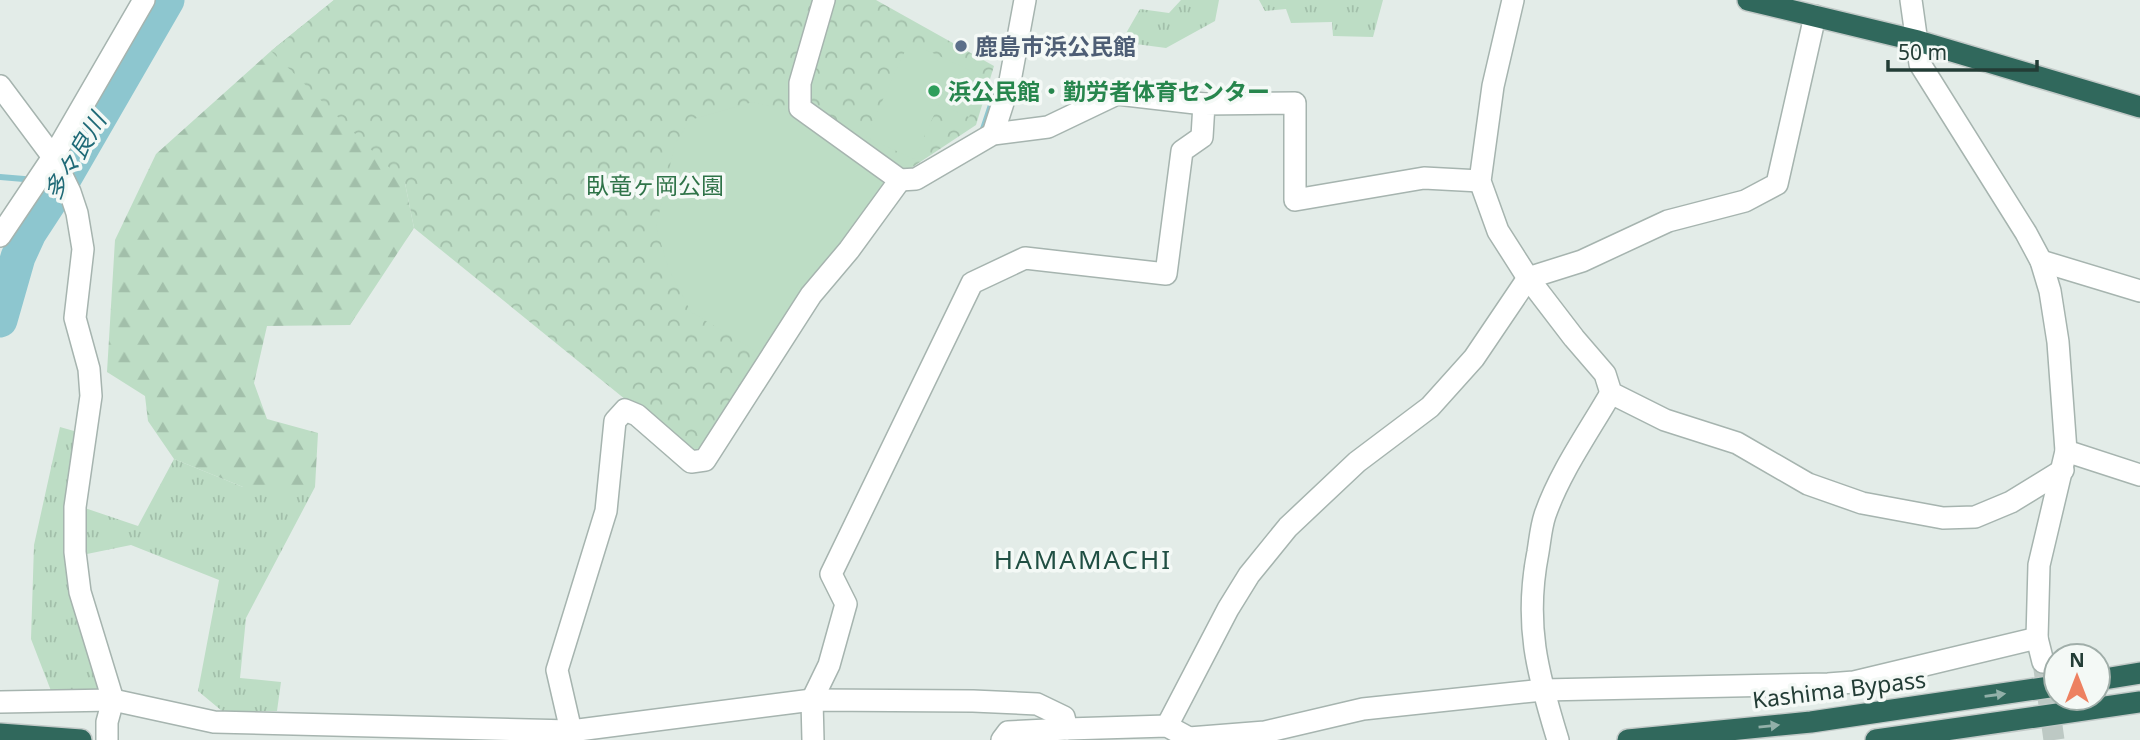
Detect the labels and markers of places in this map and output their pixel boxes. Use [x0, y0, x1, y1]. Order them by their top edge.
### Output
place label: 鹿島市浜公民館 [975, 30, 1136, 62]
marker: 鹿島市浜公民館 [953, 38, 969, 54]
place label: 浜公民館・勤労者体育センター [948, 75, 1270, 107]
marker: 浜公民館・勤労者体育センター [926, 83, 942, 99]

